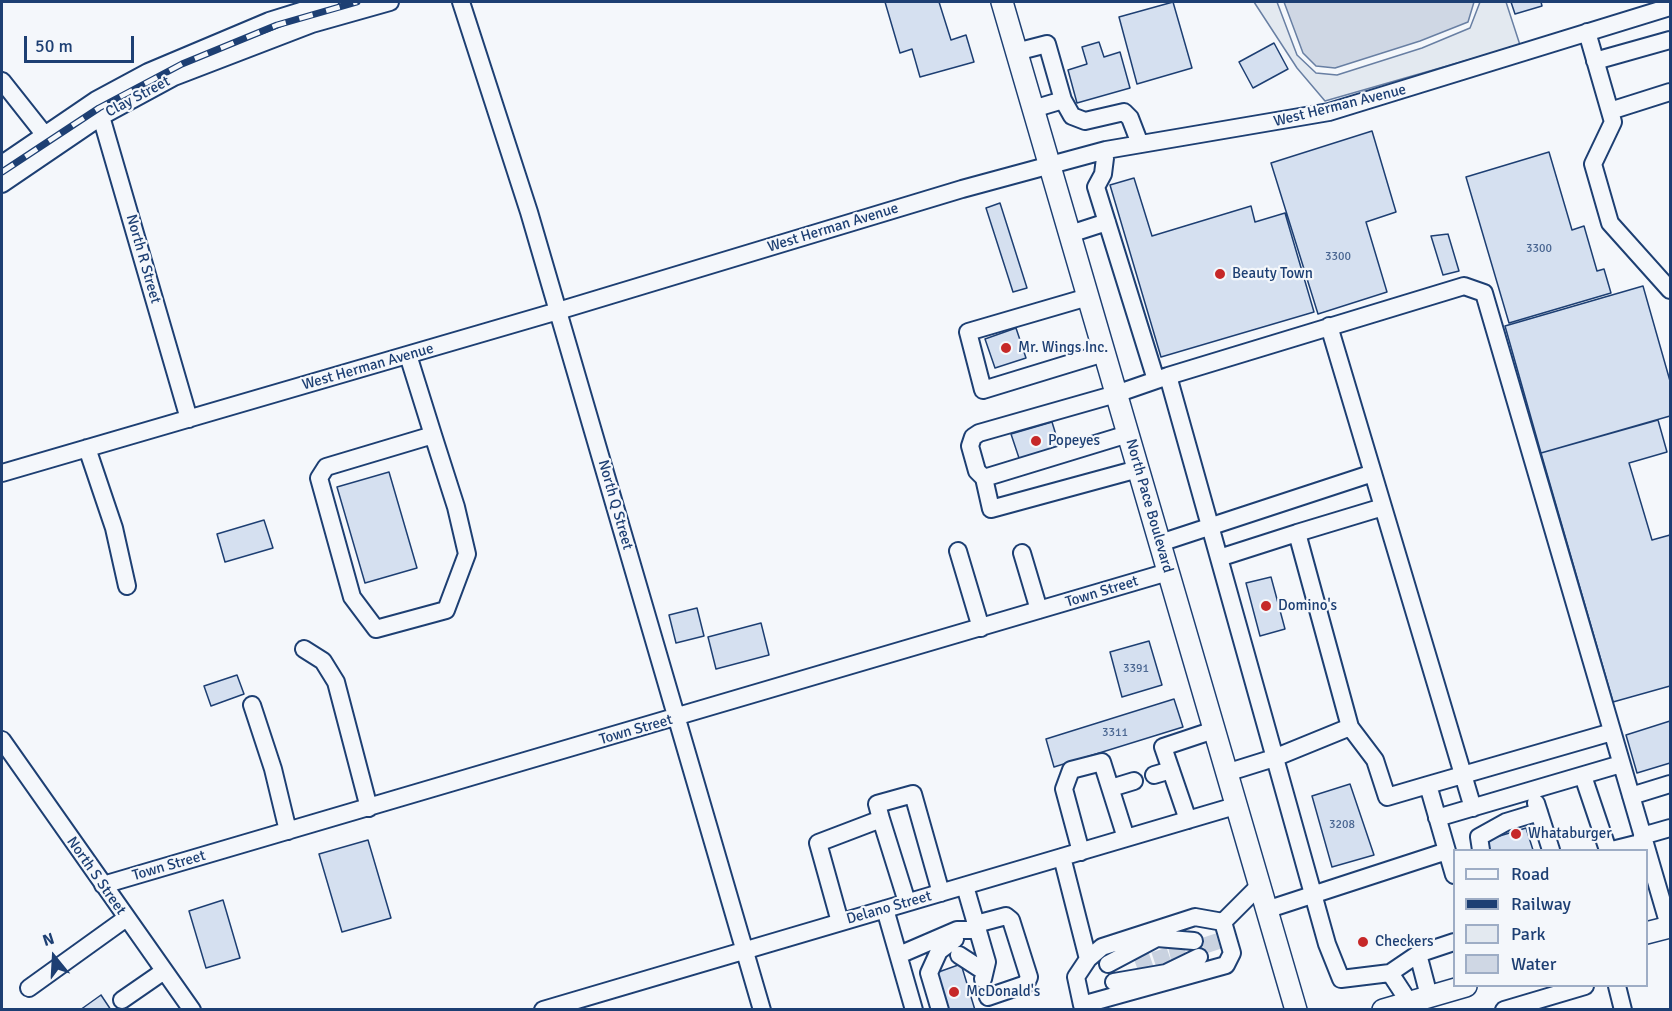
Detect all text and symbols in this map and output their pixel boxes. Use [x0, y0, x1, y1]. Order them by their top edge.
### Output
scale bar [27, 24, 136, 62]
text: 50 m [35, 35, 73, 57]
street label: Clay Street [103, 73, 173, 121]
street label: West Herman Avenue [1272, 81, 1408, 131]
street label: West Herman Avenue [765, 200, 901, 256]
street label: North R Street [122, 212, 164, 306]
house number: 3300 [1526, 242, 1552, 256]
house number: 3300 [1325, 250, 1351, 264]
place label: Beauty Town [1232, 265, 1313, 283]
marker: Beauty Town [1213, 267, 1227, 281]
place label: Mr. Wings Inc. [1018, 339, 1108, 357]
street label: West Herman Avenue [300, 340, 436, 394]
marker: Mr. Wings Inc. [999, 341, 1013, 355]
place label: Popeyes [1048, 432, 1100, 450]
marker: Popeyes [1029, 434, 1043, 448]
street label: North Pace Boulevard [1121, 437, 1177, 575]
street label: North Q Street [594, 458, 636, 552]
street label: Town Street [1063, 572, 1141, 612]
place label: Domino's [1278, 597, 1337, 615]
marker: Domino's [1259, 599, 1273, 613]
house number: 3391 [1123, 662, 1149, 676]
street label: Town Street [597, 711, 675, 749]
house number: 3311 [1102, 726, 1128, 740]
house number: 3208 [1329, 818, 1355, 832]
place label: Whataburger [1528, 825, 1612, 843]
marker: Whataburger [1509, 827, 1523, 841]
street label: North S Street [62, 833, 130, 919]
street label: Town Street [130, 847, 208, 885]
legend [1453, 849, 1648, 987]
text: Road [1511, 863, 1550, 885]
street label: Delano Street [844, 887, 934, 929]
text: Railway [1511, 893, 1571, 915]
text: Park [1511, 923, 1546, 945]
north arrow [24, 927, 84, 987]
text: N [40, 929, 57, 951]
place label: Checkers [1375, 933, 1434, 951]
marker: Checkers [1356, 935, 1370, 949]
text: Water [1511, 953, 1556, 975]
place label: McDonald's [966, 983, 1040, 1001]
marker: McDonald's [947, 985, 961, 999]

